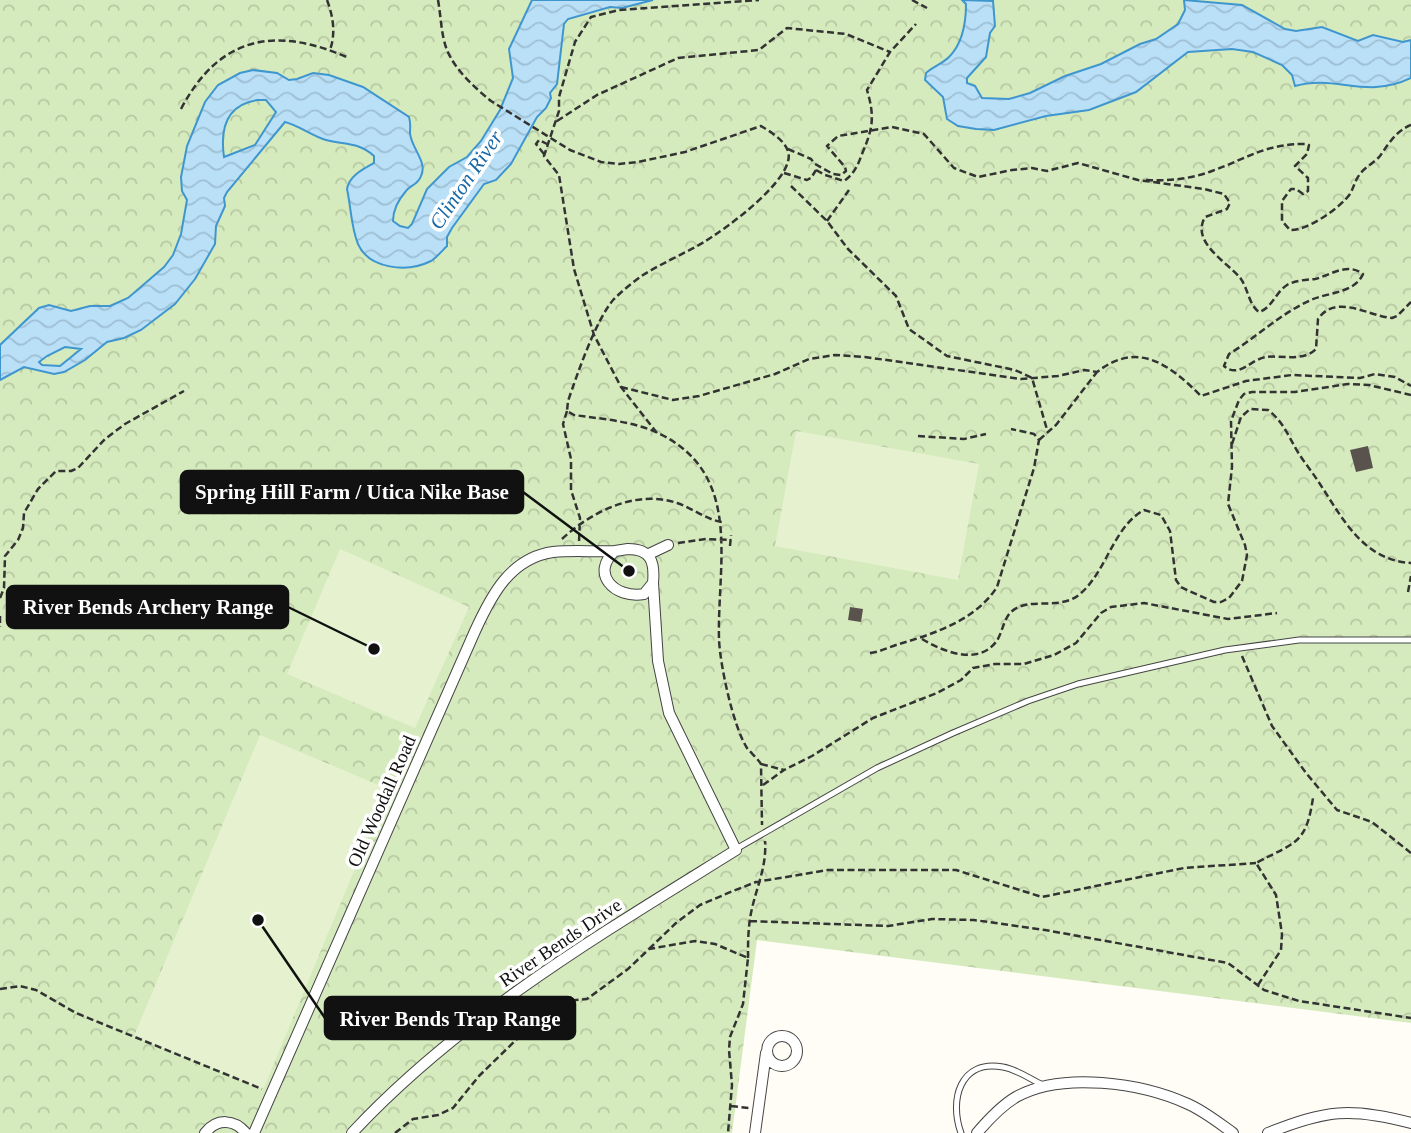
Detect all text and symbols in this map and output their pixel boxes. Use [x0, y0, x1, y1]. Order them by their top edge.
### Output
water label: Clinton River [424, 125, 508, 234]
callout: Spring Hill Farm / Utica Nike Base [181, 471, 523, 513]
text: Spring Hill Farm / Utica Nike Base [195, 480, 509, 504]
callout: River Bends Archery Range [7, 586, 288, 628]
text: River Bends Archery Range [23, 595, 273, 619]
street label: Old Woodall Road [343, 732, 420, 870]
street label: River Bends Drive [495, 894, 625, 991]
callout: River Bends Trap Range [325, 997, 575, 1039]
text: River Bends Trap Range [339, 1007, 561, 1031]

